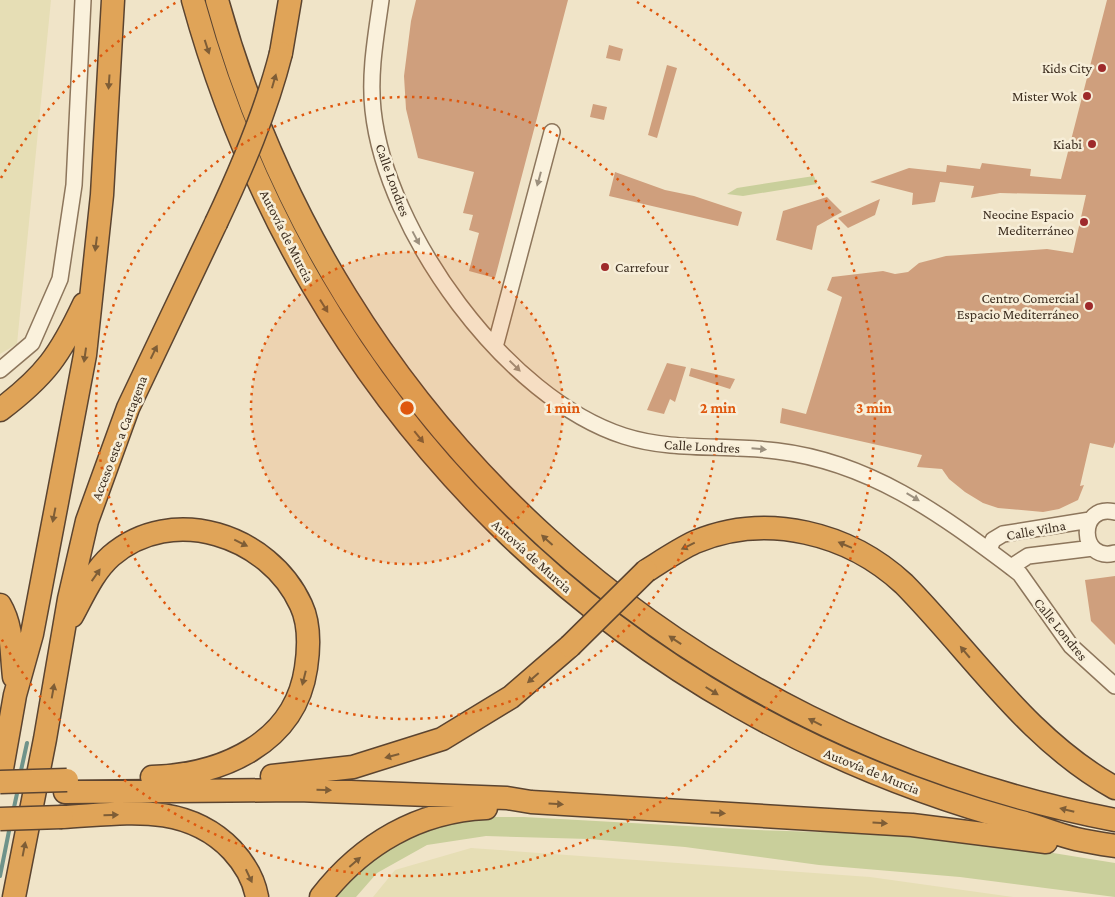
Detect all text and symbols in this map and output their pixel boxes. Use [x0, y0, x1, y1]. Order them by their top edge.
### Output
one-way arrow [203, 39, 211, 54]
place label: Kids City [1042, 60, 1093, 76]
marker: Kids City [1096, 62, 1108, 74]
one-way arrow [270, 73, 278, 88]
one-way arrow [104, 74, 112, 90]
place label: Mister Wok [1012, 88, 1077, 104]
marker: Mister Wok [1081, 90, 1093, 102]
place label: Kiabi [1053, 136, 1082, 152]
marker: Kiabi [1086, 138, 1098, 150]
street label: Calle Londres [372, 142, 414, 218]
one-way arrow [535, 171, 543, 186]
street label: Autovía de Murcia [257, 187, 317, 285]
place label: Neocine Espacio Mediterráneo [983, 206, 1074, 238]
marker: Neocine Espacio Mediterráneo [1078, 216, 1090, 228]
one-way arrow [412, 230, 420, 245]
one-way arrow [92, 236, 100, 252]
place label: Carrefour [615, 259, 669, 275]
marker: Carrefour [599, 261, 611, 273]
place label: Centro Comercial Espacio Mediterráneo [957, 290, 1079, 322]
one-way arrow [320, 299, 329, 312]
marker: Centro Comercial Espacio Mediterráneo [1083, 300, 1095, 312]
one-way arrow [150, 345, 158, 359]
one-way arrow [81, 348, 89, 364]
one-way arrow [509, 360, 521, 372]
street label: Acceso este a Cartagena [88, 373, 150, 503]
centre of rings [398, 399, 416, 417]
text: 1 min [546, 400, 580, 416]
text: 2 min [700, 400, 736, 416]
text: 3 min [856, 400, 892, 416]
one-way arrow [414, 431, 425, 444]
street label: Calle Londres [664, 436, 740, 456]
one-way arrow [752, 445, 768, 453]
one-way arrow [907, 493, 920, 502]
one-way arrow [50, 507, 58, 523]
street label: Autovía de Murcia [489, 516, 576, 596]
street label: Calle Vilna [1005, 517, 1067, 543]
one-way arrow [541, 534, 554, 545]
one-way arrow [233, 539, 248, 548]
one-way arrow [838, 540, 853, 548]
one-way arrow [681, 542, 695, 550]
one-way arrow [90, 569, 101, 582]
street label: Calle Londres [1031, 594, 1091, 664]
one-way arrow [668, 635, 682, 645]
one-way arrow [960, 646, 971, 659]
one-way arrow [300, 670, 308, 685]
one-way arrow [527, 672, 539, 683]
one-way arrow [50, 683, 58, 699]
one-way arrow [706, 687, 719, 696]
one-way arrow [808, 717, 823, 726]
street label: Autovía de Murcia [822, 745, 923, 798]
one-way arrow [385, 752, 400, 760]
one-way arrow [316, 787, 332, 795]
one-way arrow [548, 800, 564, 808]
one-way arrow [1060, 806, 1075, 814]
one-way arrow [103, 810, 119, 818]
one-way arrow [710, 810, 726, 818]
one-way arrow [873, 819, 889, 827]
one-way arrow [20, 841, 28, 857]
one-way arrow [348, 856, 360, 868]
one-way arrow [245, 868, 253, 883]

